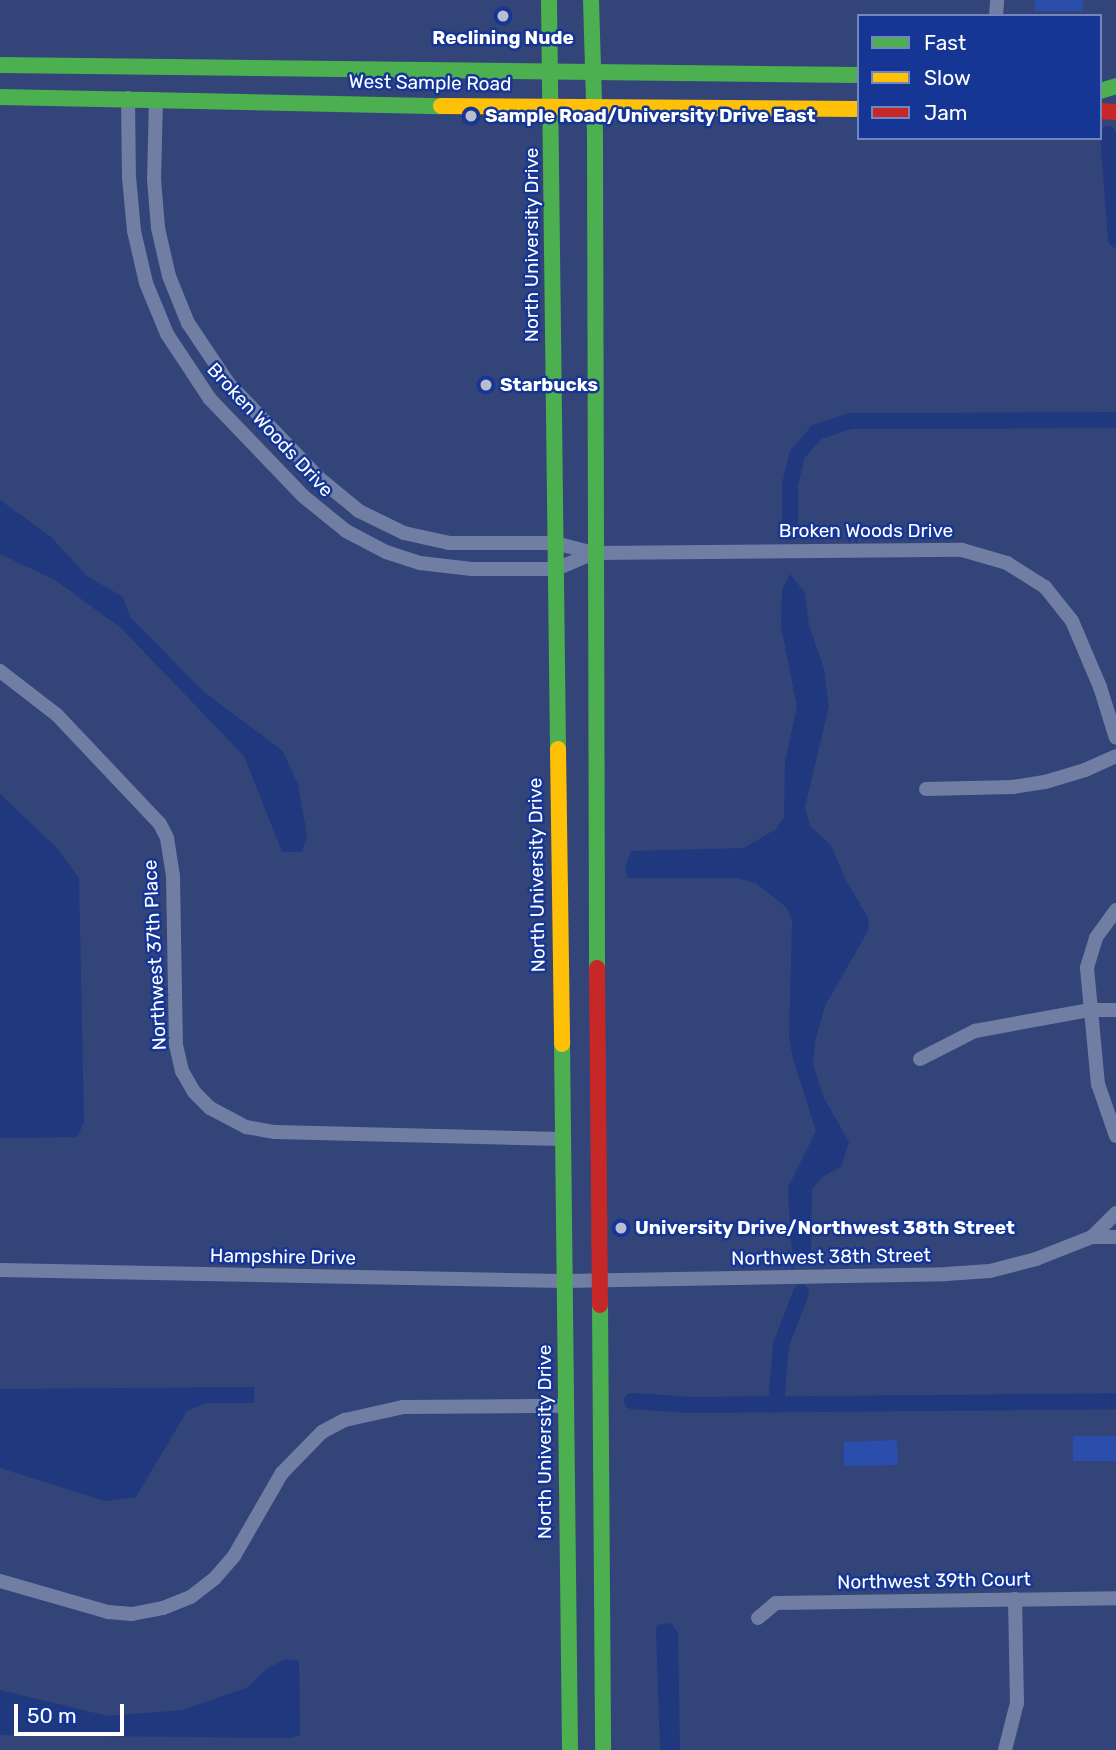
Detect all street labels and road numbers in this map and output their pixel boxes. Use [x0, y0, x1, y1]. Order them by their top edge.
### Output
street label: West Sample Road [348, 70, 512, 96]
street label: North University Drive [521, 147, 543, 343]
street label: Broken Woods Drive [202, 358, 338, 502]
street label: Broken Woods Drive [779, 520, 953, 542]
street label: North University Drive [524, 777, 550, 973]
street label: Northwest 37th Place [139, 859, 171, 1051]
street label: Hampshire Drive [210, 1244, 356, 1270]
street label: Northwest 38th Street [731, 1244, 931, 1270]
street label: North University Drive [534, 1344, 556, 1540]
street label: Northwest 39th Court [837, 1568, 1031, 1594]

